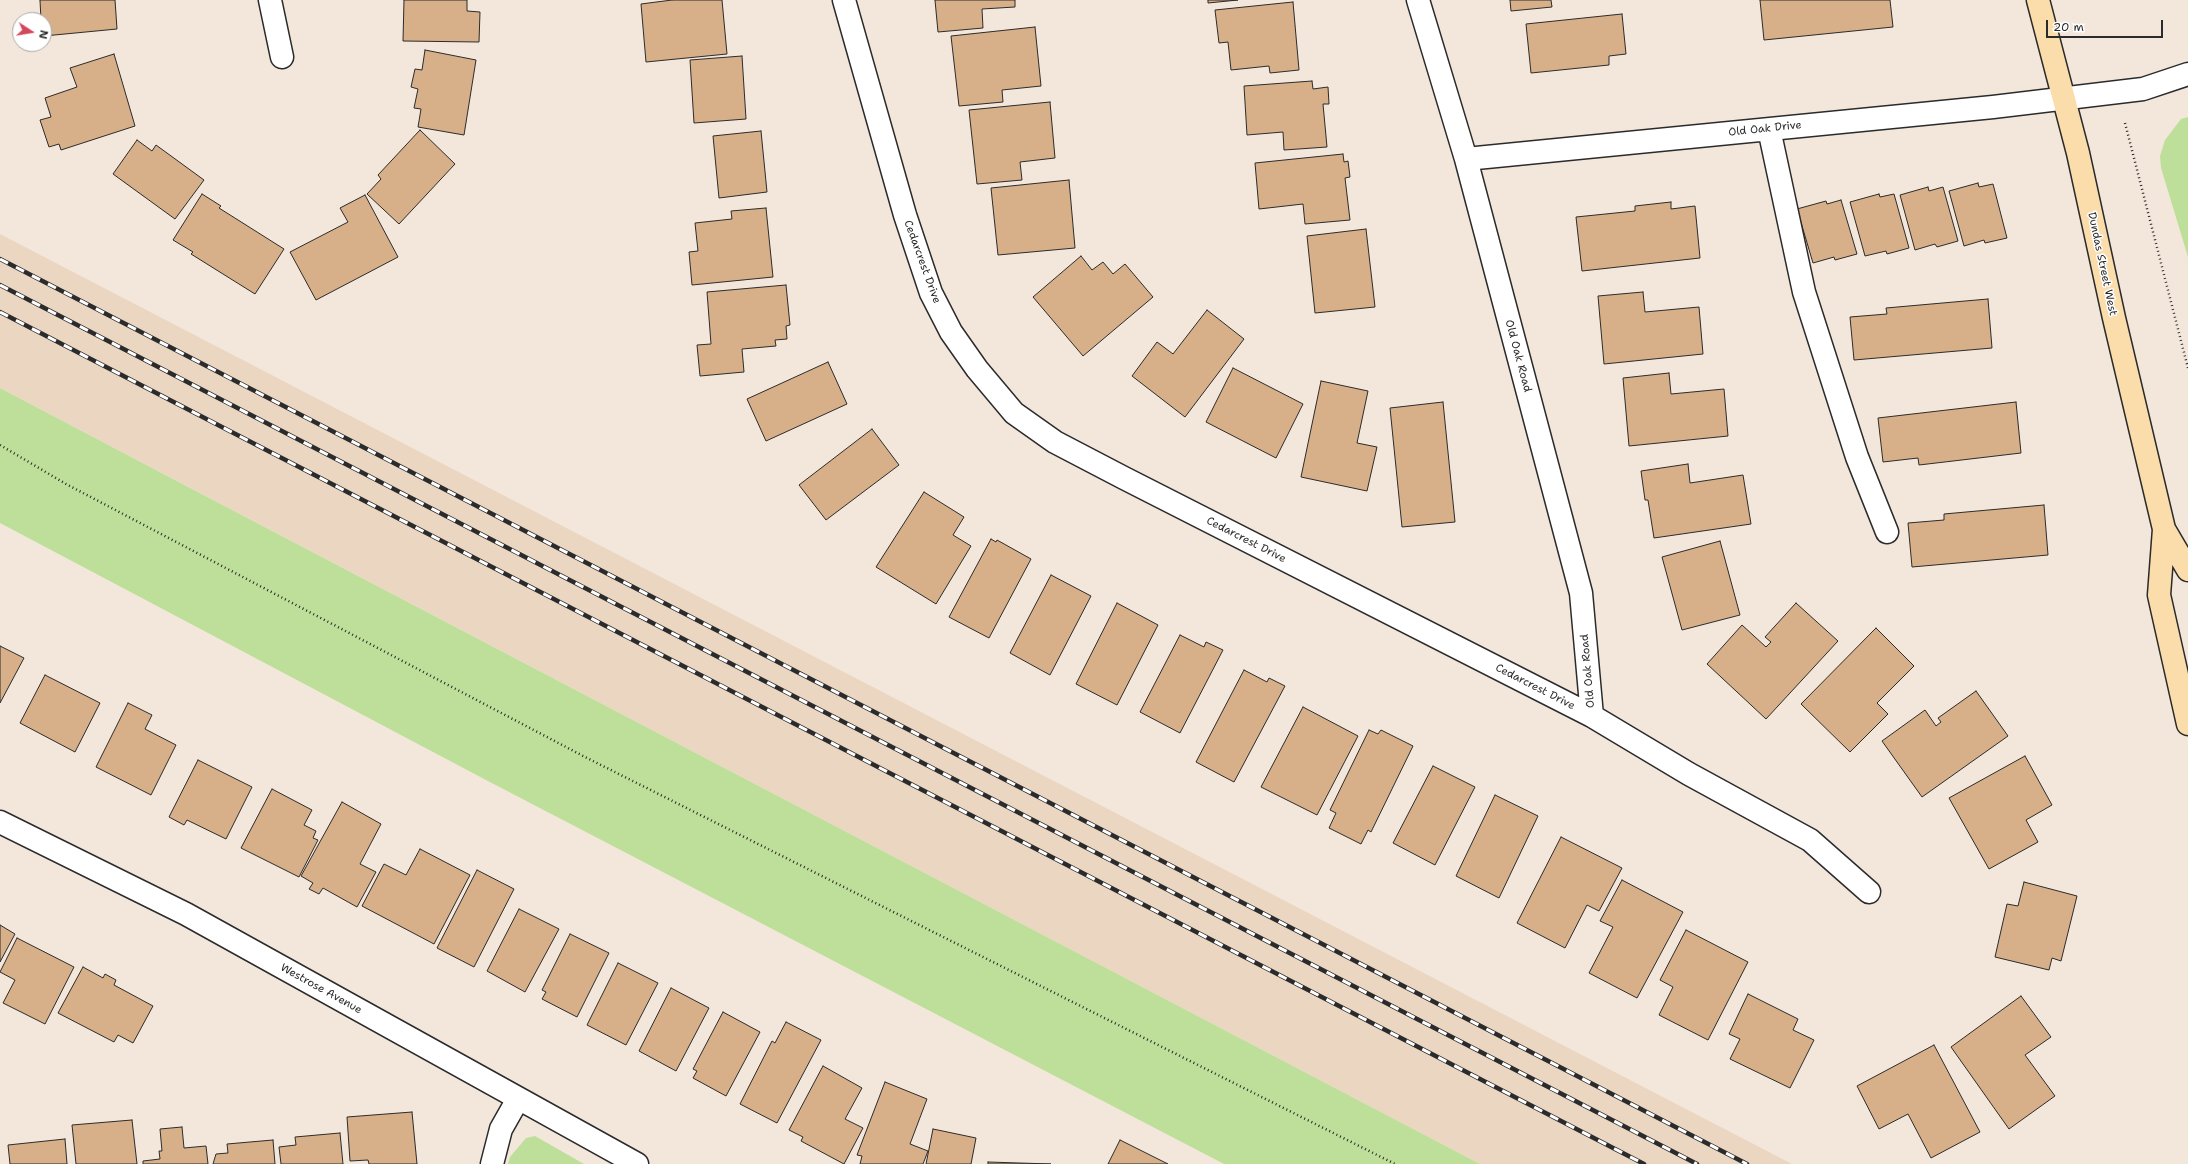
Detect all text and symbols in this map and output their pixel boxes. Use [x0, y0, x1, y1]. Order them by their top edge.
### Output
north arrow [12, 12, 52, 52]
scale bar [2048, 12, 2165, 38]
text: 20 m [2053, 19, 2084, 35]
text: N [35, 29, 51, 40]
street label: Old Oak Drive [1728, 119, 1802, 139]
street label: Dundas Street West [2085, 211, 2119, 317]
street label: Cedarcrest Drive [901, 219, 943, 305]
street label: Old Oak Road [1502, 318, 1534, 394]
street label: Cedarcrest Drive [1204, 514, 1288, 566]
street label: Old Oak Road [1578, 633, 1598, 709]
street label: Cedarcrest Drive [1493, 661, 1577, 713]
street label: Westrose Avenue [278, 961, 364, 1017]

